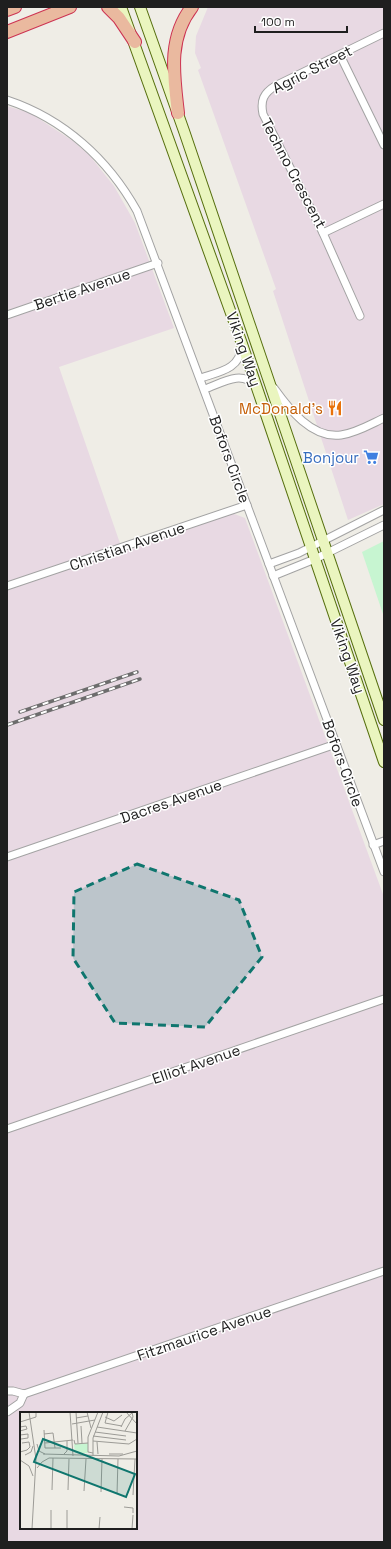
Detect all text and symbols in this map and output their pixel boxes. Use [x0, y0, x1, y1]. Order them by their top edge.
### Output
scale bar [255, 8, 347, 34]
text: 100 m [261, 14, 295, 30]
street label: Agric Street [269, 41, 355, 97]
street label: Techno Crescent [257, 115, 331, 232]
street label: Bertie Avenue [31, 264, 133, 314]
street label: Viking Way [222, 309, 266, 389]
place label: McDonald's [239, 399, 323, 418]
restaurant icon: McDonald's [326, 399, 344, 417]
street label: Bofors Circle [205, 413, 255, 506]
place label: Bonjour [303, 448, 359, 467]
supermarket icon: Bonjour [362, 448, 380, 466]
street label: Christian Avenue [67, 517, 187, 575]
street label: Viking Way [326, 616, 370, 696]
street label: Bofors Circle [318, 717, 368, 810]
street label: Dacres Avenue [118, 775, 224, 827]
street label: Elliot Avenue [149, 1040, 243, 1088]
street label: Fitzmaurice Avenue [134, 1301, 274, 1365]
inset map [20, 1412, 137, 1529]

